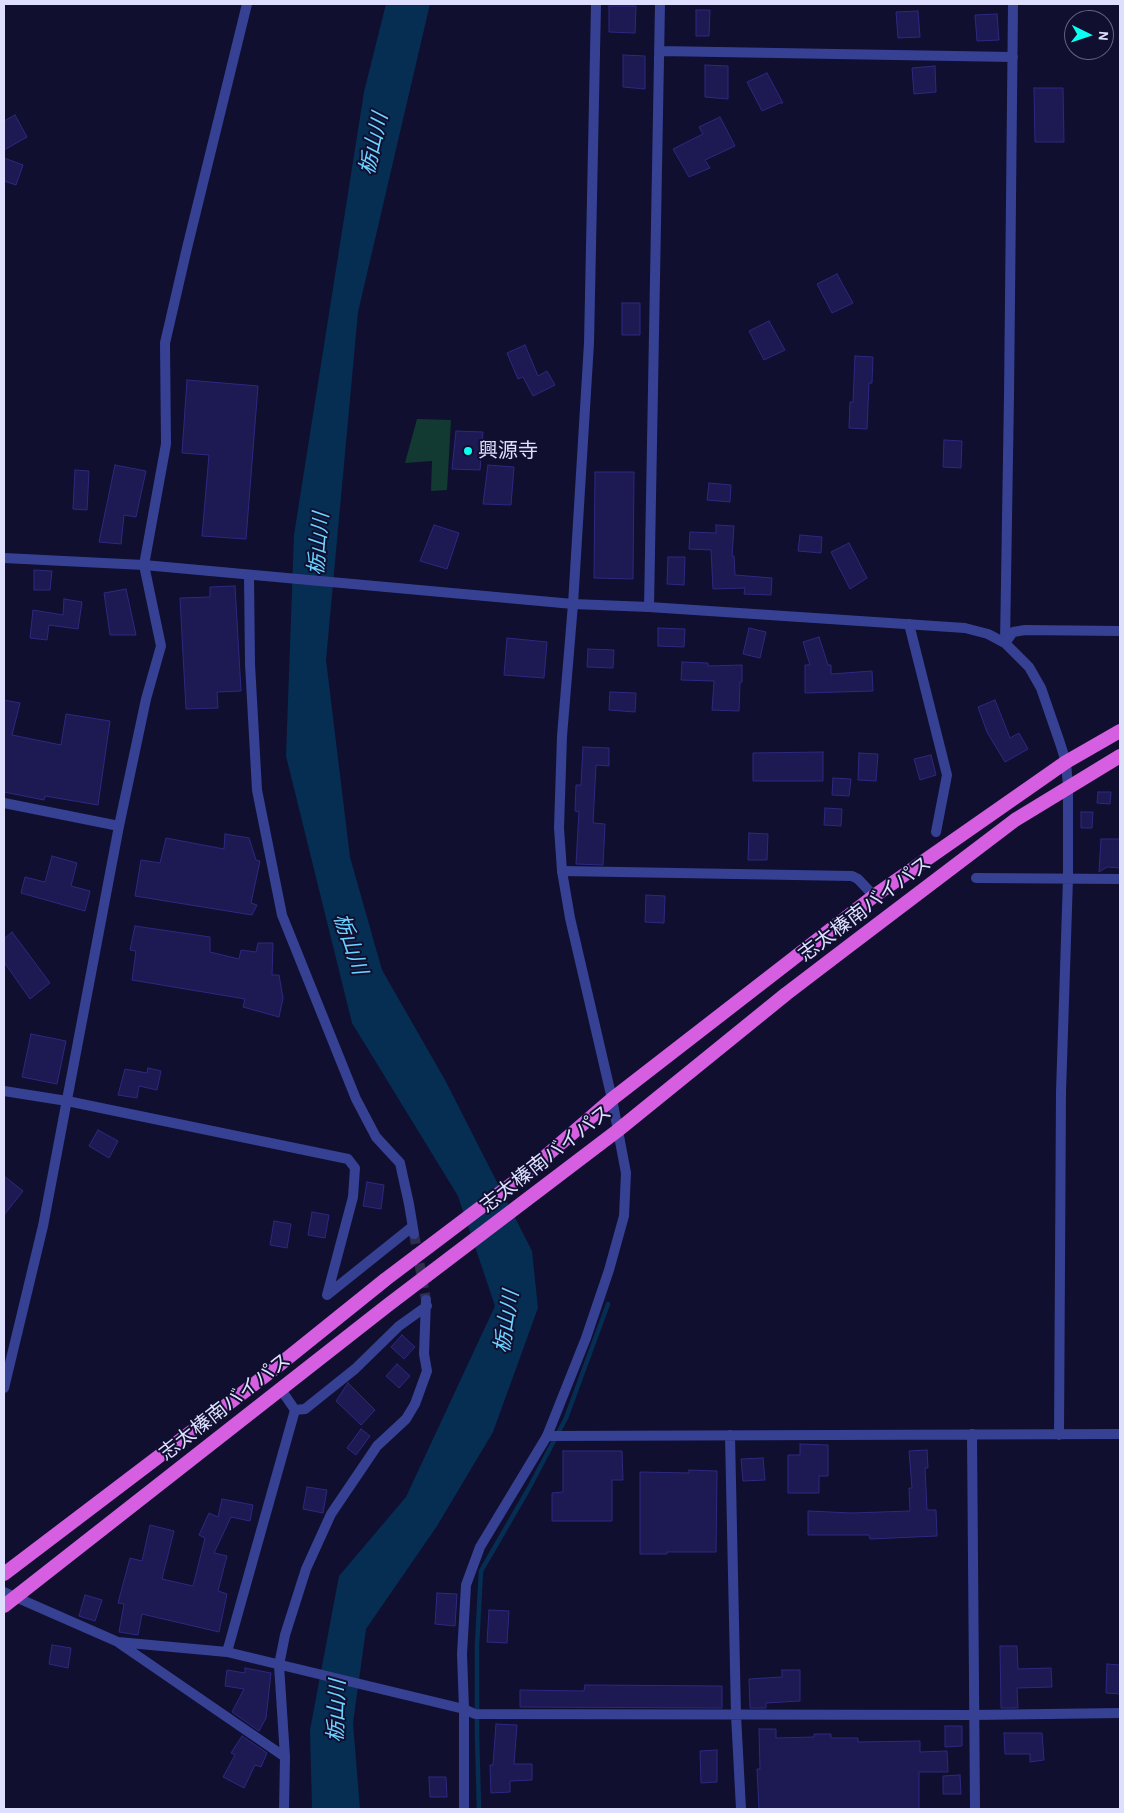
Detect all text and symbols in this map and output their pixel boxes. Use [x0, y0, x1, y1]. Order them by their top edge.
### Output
north arrow [1064, 10, 1114, 60]
text: N [1096, 31, 1110, 41]
water label: 栃山川 [355, 110, 393, 178]
place label: 興源寺 [478, 439, 538, 463]
marker: 興源寺 [462, 445, 474, 457]
water label: 栃山川 [304, 512, 334, 576]
street label: 志太榛南バイパス [794, 851, 936, 967]
water label: 栃山川 [328, 910, 372, 978]
street label: 志太榛南バイパス [476, 1100, 616, 1218]
water label: 栃山川 [490, 1289, 524, 1355]
street label: 志太榛南バイパス [155, 1348, 295, 1466]
water label: 栃山川 [323, 1679, 351, 1743]

